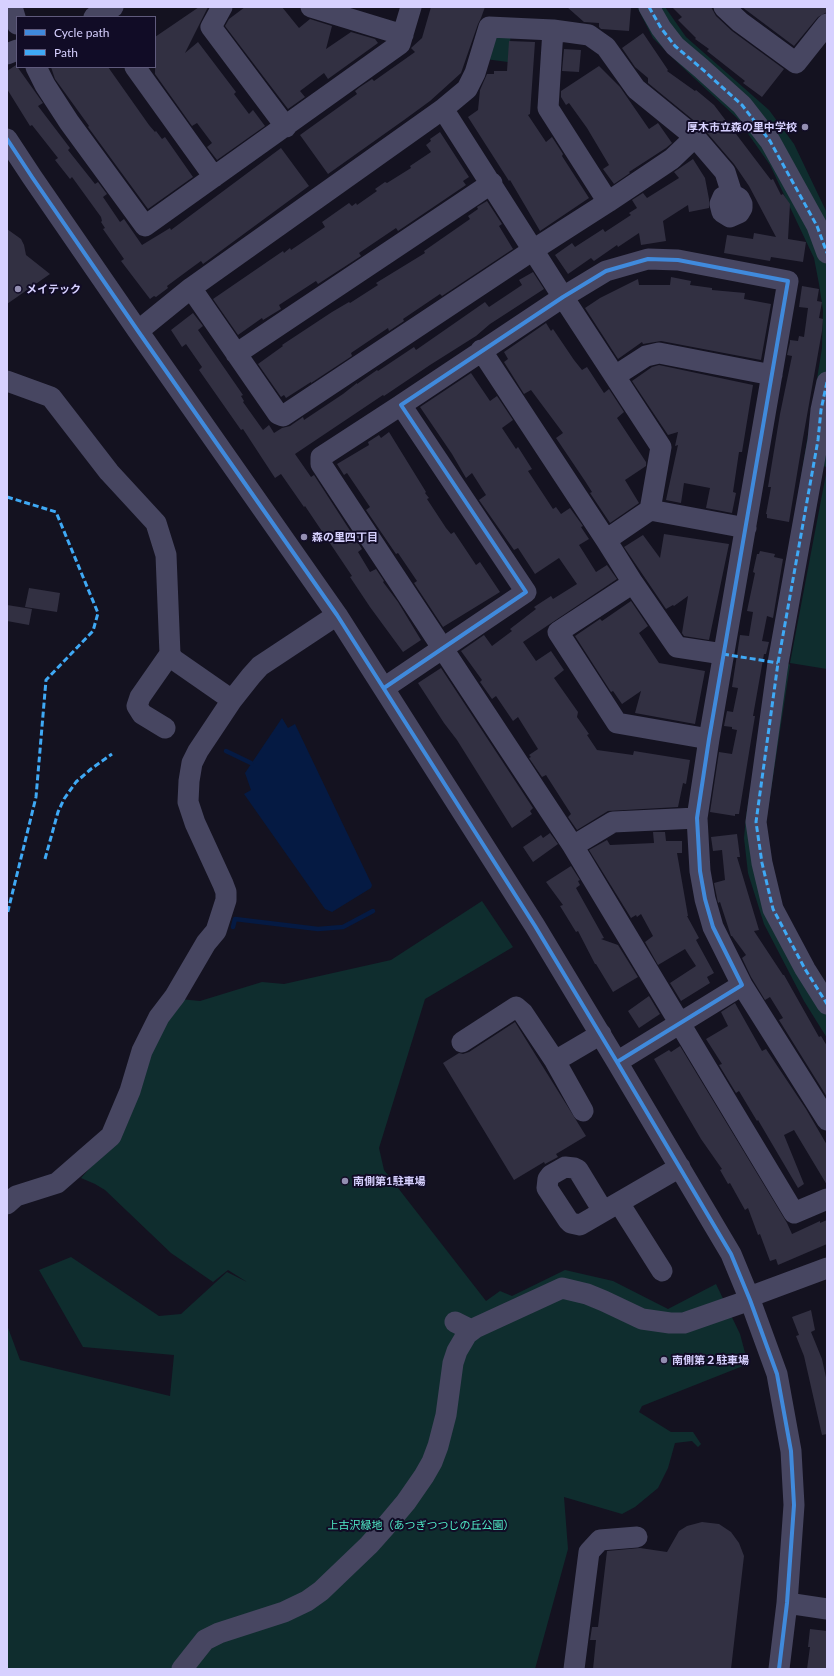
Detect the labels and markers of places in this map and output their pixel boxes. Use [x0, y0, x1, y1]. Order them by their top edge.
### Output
place label: 厚木市立森の里中学校 [687, 120, 797, 134]
marker: 厚木市立森の里中学校 [800, 122, 810, 132]
place label: メイテック [26, 282, 81, 296]
marker: メイテック [13, 284, 23, 294]
place label: 森の里四丁目 [312, 530, 378, 544]
marker: 森の里四丁目 [299, 532, 309, 542]
place label: 南側第1駐車場 [353, 1174, 425, 1188]
marker: 南側第1駐車場 [340, 1176, 350, 1186]
place label: 南側第２駐車場 [672, 1353, 749, 1367]
marker: 南側第２駐車場 [659, 1355, 669, 1365]

